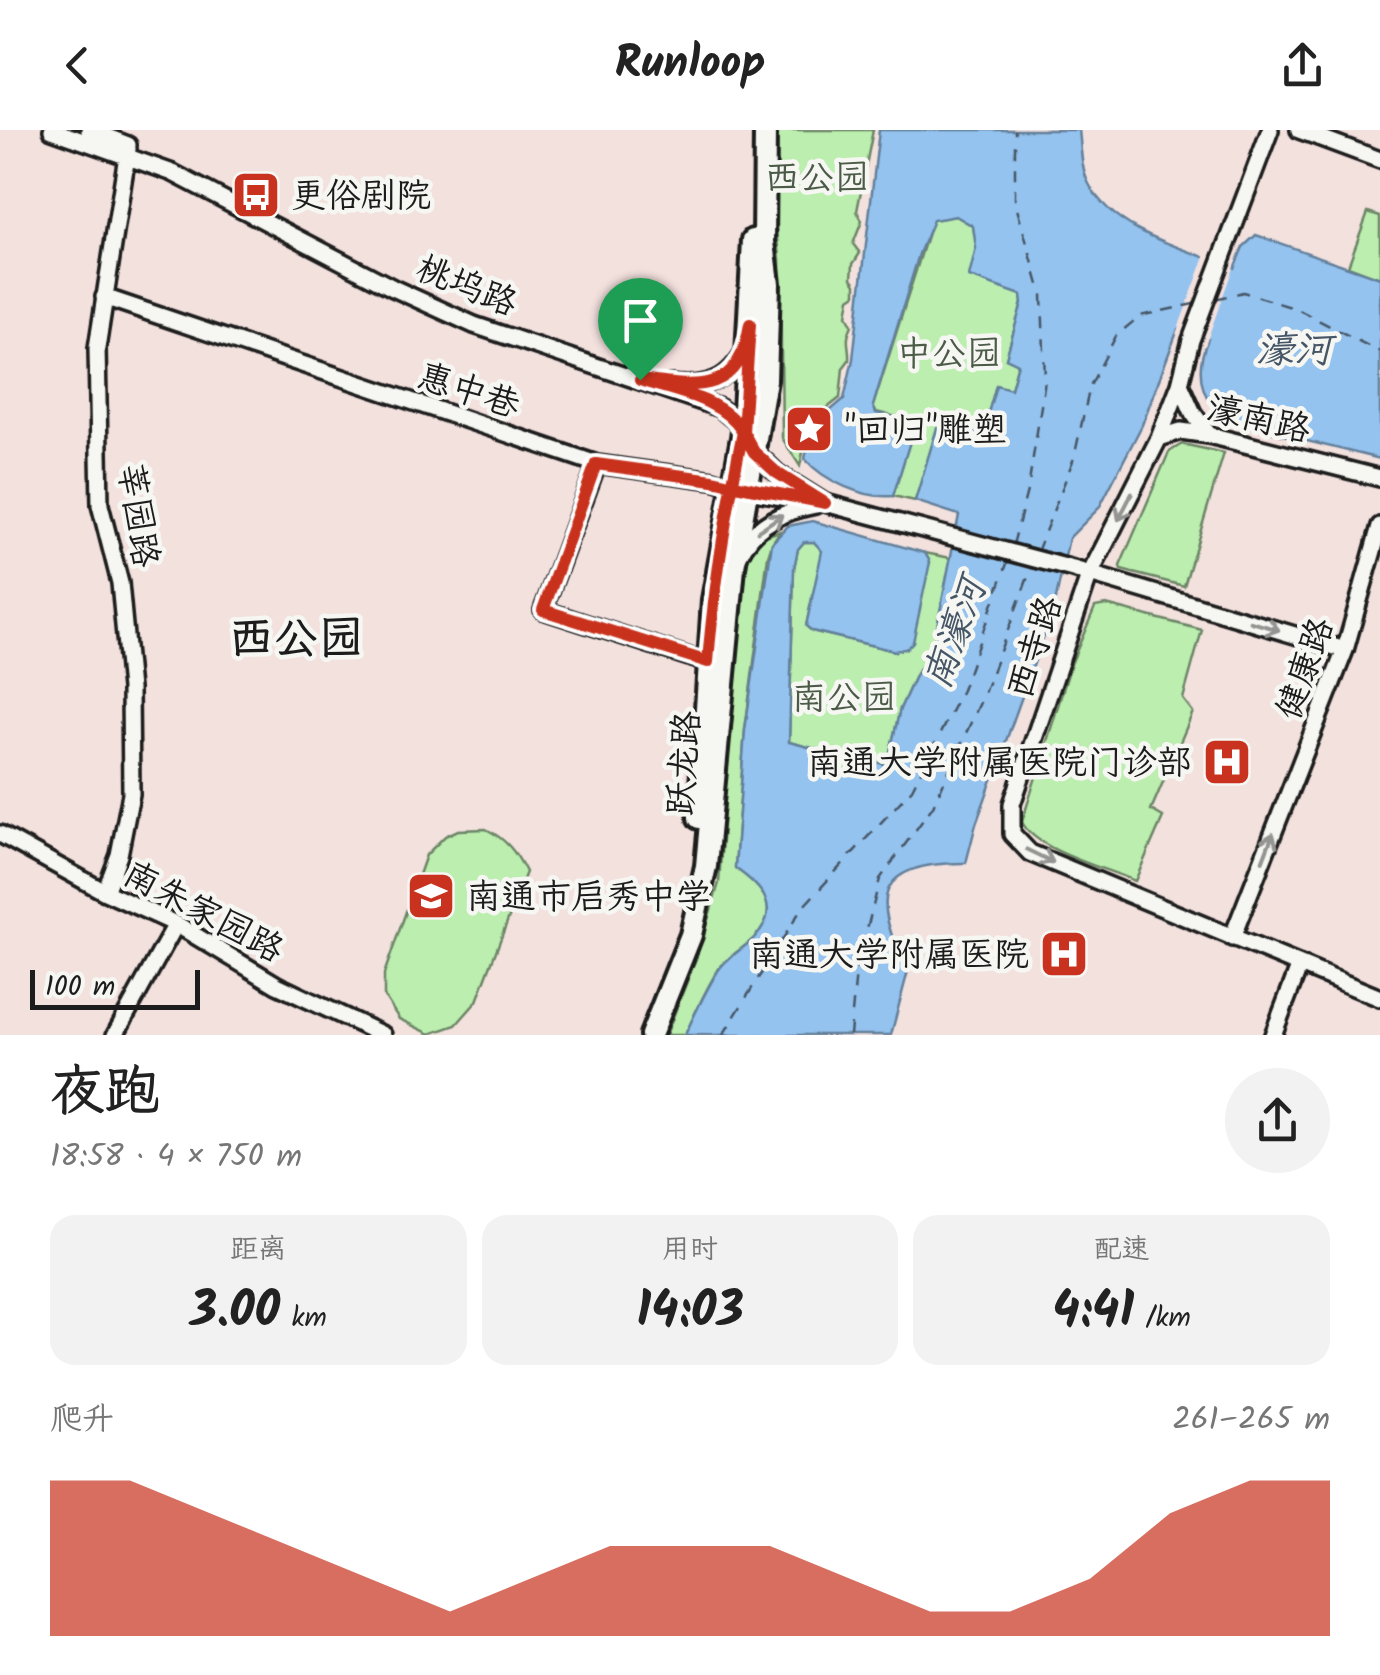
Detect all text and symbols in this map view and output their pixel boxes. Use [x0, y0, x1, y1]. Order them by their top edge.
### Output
text: Runloop [614, 29, 766, 101]
icon: back [50, 38, 105, 93]
icon: share [1275, 38, 1330, 93]
park label: 西公园 [764, 152, 870, 208]
bus stop icon: 更俗剧院 [230, 169, 282, 221]
place label: 更俗剧院 [291, 170, 431, 226]
street label: 桃坞路 [407, 242, 525, 333]
pin [598, 278, 683, 381]
icon: arrive [613, 293, 668, 348]
water label: 濠河 [1256, 322, 1338, 382]
park label: 中公园 [896, 328, 1002, 384]
street label: 惠中巷 [409, 350, 527, 436]
street label: 濠南路 [1201, 382, 1316, 460]
place icon: "回归"雕塑 [783, 403, 835, 455]
place label: "回归"雕塑 [844, 404, 1007, 460]
street label: 莘园路 [100, 459, 172, 572]
one-way arrow [1115, 492, 1134, 522]
one-way arrow [756, 512, 784, 533]
water label: 南濠河 [909, 565, 1007, 698]
street label: 西寺路 [994, 589, 1080, 707]
district label: 西公园 [228, 605, 364, 677]
street label: 健康路 [1263, 610, 1351, 728]
one-way arrow [1249, 618, 1280, 637]
park label: 南公园 [791, 672, 897, 728]
street label: 跃龙路 [654, 709, 718, 818]
hospital icon: 南通大学附属医院门诊部 [1201, 736, 1253, 788]
place label: 南通大学附属医院门诊部 [807, 737, 1192, 793]
one-way arrow [1260, 833, 1278, 863]
one-way arrow [1024, 847, 1054, 866]
street label: 南朱家园路 [112, 848, 293, 979]
school or university icon: 南通市启秀中学 [405, 870, 457, 922]
place label: 南通市启秀中学 [466, 871, 711, 927]
hospital icon: 南通大学附属医院 [1038, 928, 1090, 980]
place label: 南通大学附属医院 [749, 929, 1029, 985]
scale bar [30, 965, 200, 1010]
text: 100 m [45, 965, 115, 1010]
text: 夜跑 [50, 1051, 160, 1138]
button: share [1225, 1068, 1330, 1173]
text: 18:58 · 4 × 750 m [50, 1132, 302, 1183]
text: 距离 [230, 1228, 286, 1273]
text: 用时 [662, 1228, 718, 1273]
text: 配速 [1094, 1228, 1150, 1273]
text: 3.00 [190, 1273, 280, 1353]
text: 14:03 [636, 1273, 744, 1353]
text: 4:41 [1052, 1273, 1134, 1353]
text: km [280, 1296, 327, 1341]
text: /km [1134, 1296, 1191, 1341]
text: 爬升 [50, 1395, 114, 1446]
text: 261–265 m [1172, 1395, 1330, 1446]

